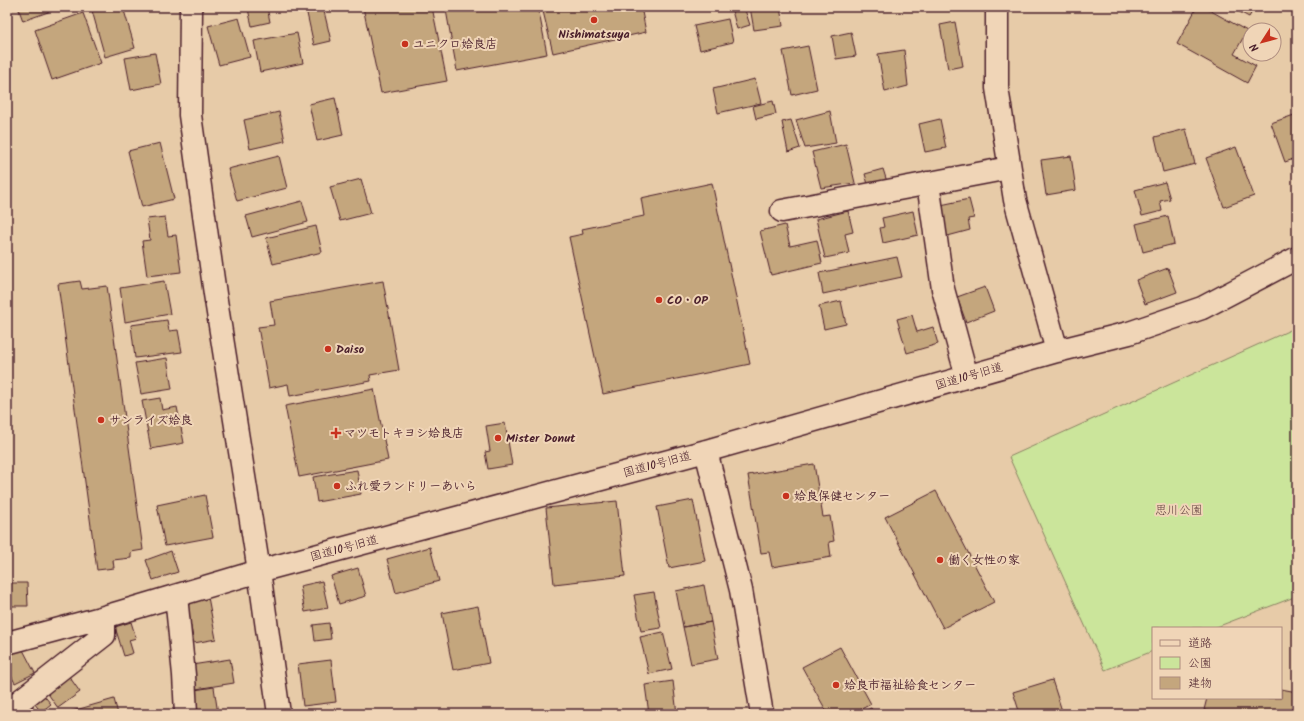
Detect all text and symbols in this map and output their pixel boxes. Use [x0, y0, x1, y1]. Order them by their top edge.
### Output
marker: Nishimatsuya [589, 15, 599, 25]
north arrow [1242, 22, 1282, 62]
place label: Nishimatsuya [558, 25, 630, 44]
place label: ユニクロ姶良店 [413, 35, 497, 54]
marker: ユニクロ姶良店 [400, 39, 410, 49]
text: N [1245, 39, 1264, 55]
place label: CO・OP [667, 291, 708, 310]
marker: CO・OP [654, 295, 664, 305]
place label: Daiso [336, 340, 365, 359]
marker: Daiso [323, 344, 333, 354]
street label: 国道10号旧道 [933, 358, 1005, 395]
place label: サンライズ姶良 [109, 411, 192, 430]
marker: サンライズ姶良 [96, 415, 106, 425]
place label: マツモトキヨシ姶良店 [344, 424, 464, 443]
marker: マツモトキヨシ姶良店 [331, 428, 341, 438]
place label: Mister Donut [506, 429, 576, 448]
marker: Mister Donut [493, 433, 503, 443]
street label: 国道10号旧道 [621, 446, 693, 483]
place label: ふれ愛ランドリーあいら [345, 477, 477, 496]
marker: ふれ愛ランドリーあいら [332, 481, 342, 491]
place label: 姶良保健センター [794, 487, 890, 506]
marker: 姶良保健センター [781, 491, 791, 501]
park label: 思川公園 [1155, 501, 1203, 520]
street label: 国道10号旧道 [308, 530, 380, 567]
place label: 働く女性の家 [948, 551, 1020, 570]
marker: 働く女性の家 [935, 555, 945, 565]
legend [1152, 627, 1282, 699]
text: 道路 [1188, 634, 1212, 653]
text: 公園 [1188, 654, 1212, 673]
text: 建物 [1188, 674, 1212, 693]
place label: 姶良市福祉給食センター [844, 676, 976, 695]
marker: 姶良市福祉給食センター [831, 680, 841, 690]

